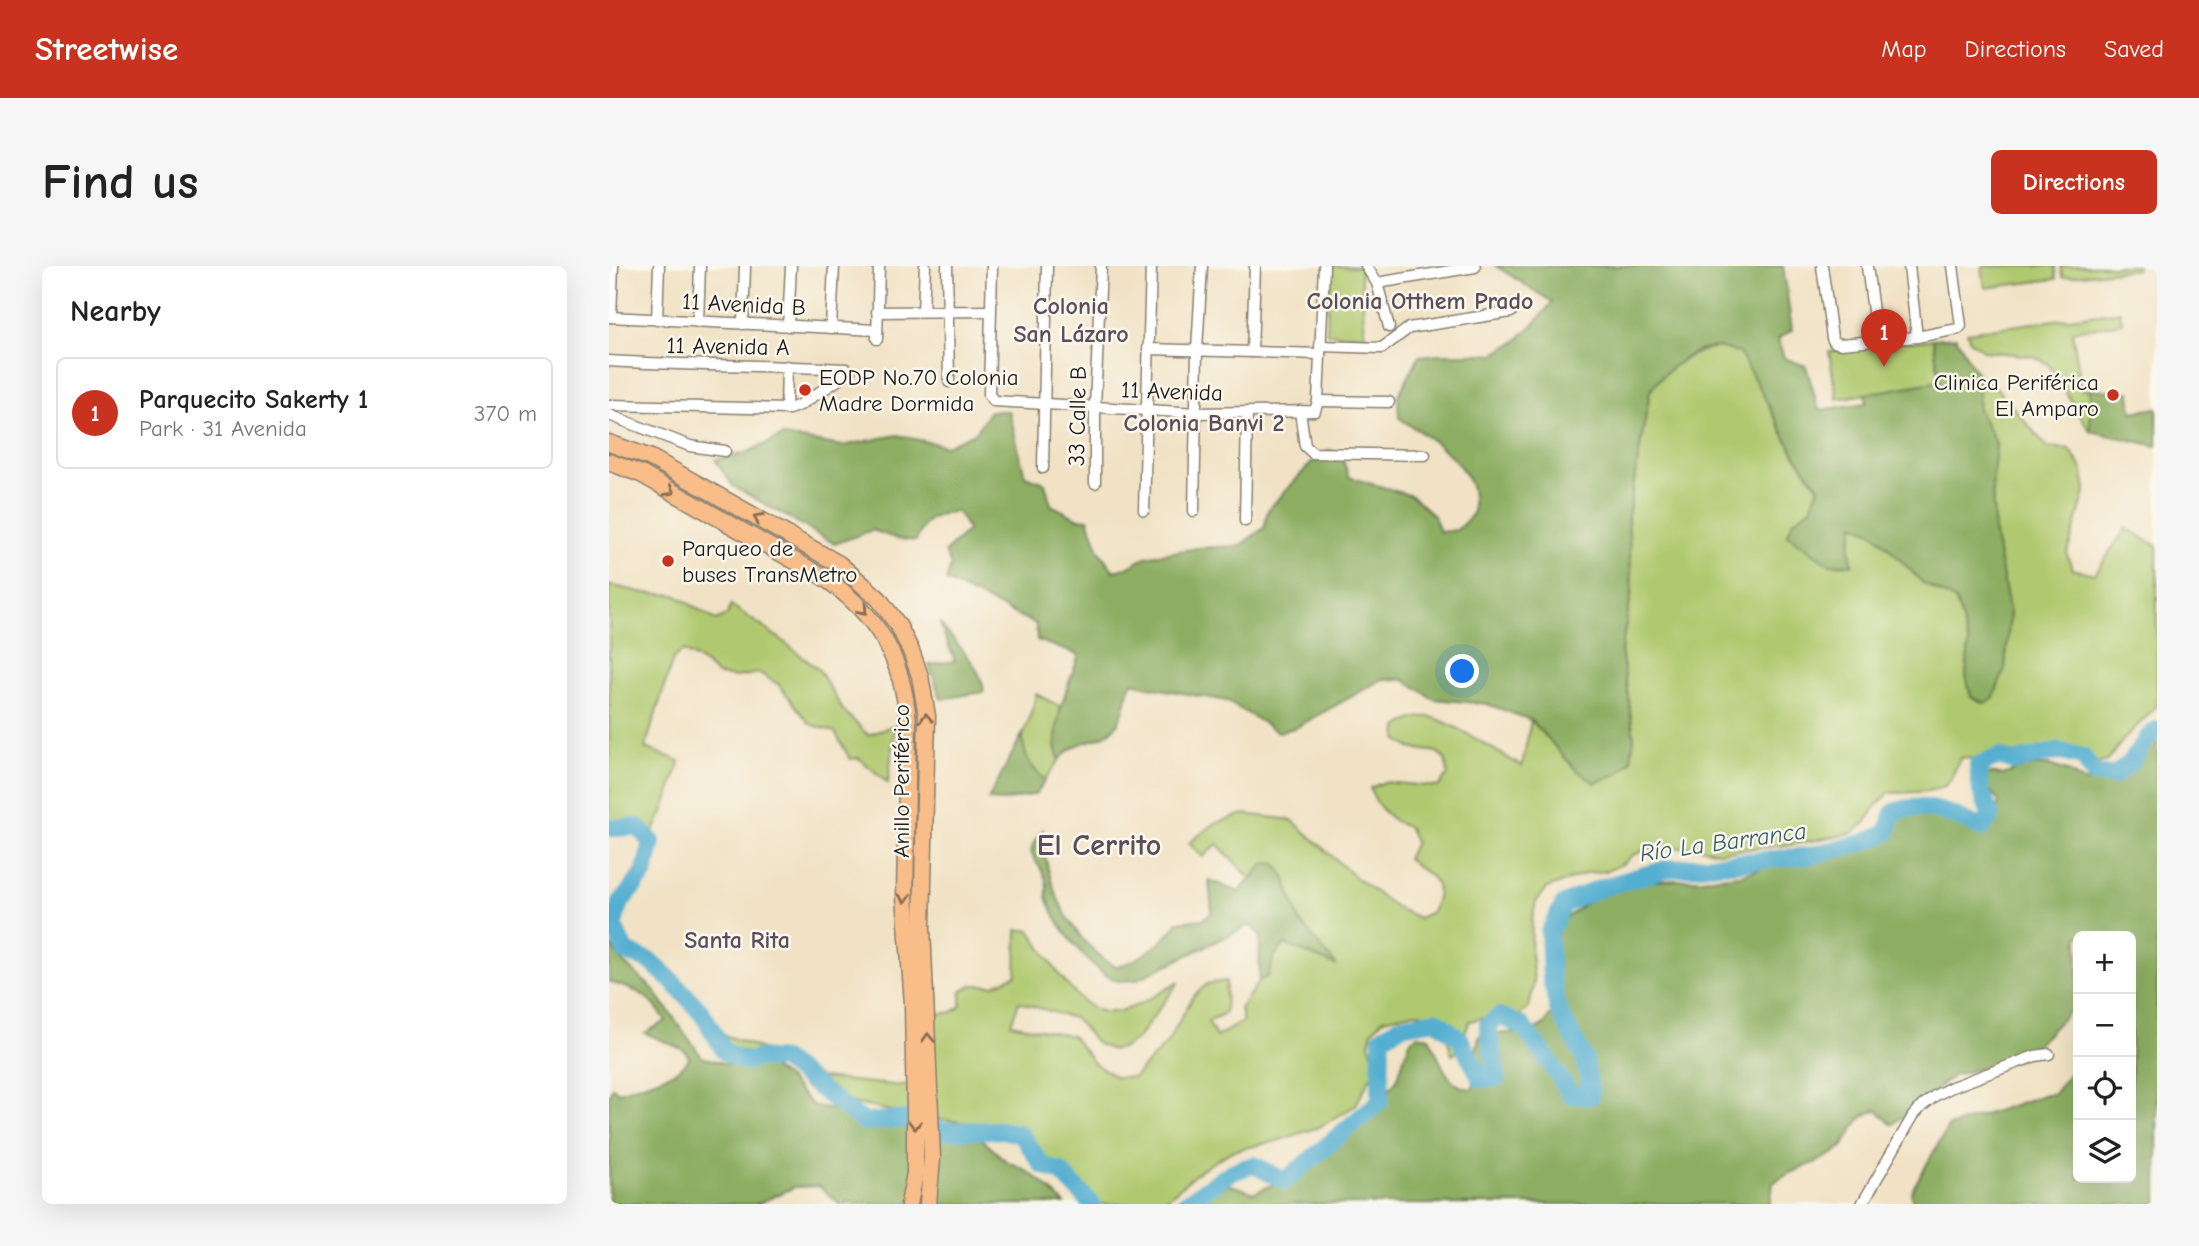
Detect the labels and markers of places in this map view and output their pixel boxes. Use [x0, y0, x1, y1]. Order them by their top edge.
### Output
pin: 1 [1861, 309, 1907, 367]
place label: EODP No.70 Colonia Madre Dormida [819, 364, 1019, 417]
place label: Clinica Periférica El Amparo [1934, 369, 2099, 422]
marker: EODP No.70 Colonia Madre Dormida [797, 382, 813, 398]
marker: Clinica Periférica El Amparo [2105, 387, 2121, 403]
place label: Parqueo de buses TransMetro [682, 535, 857, 588]
marker: Parqueo de buses TransMetro [660, 553, 676, 569]

